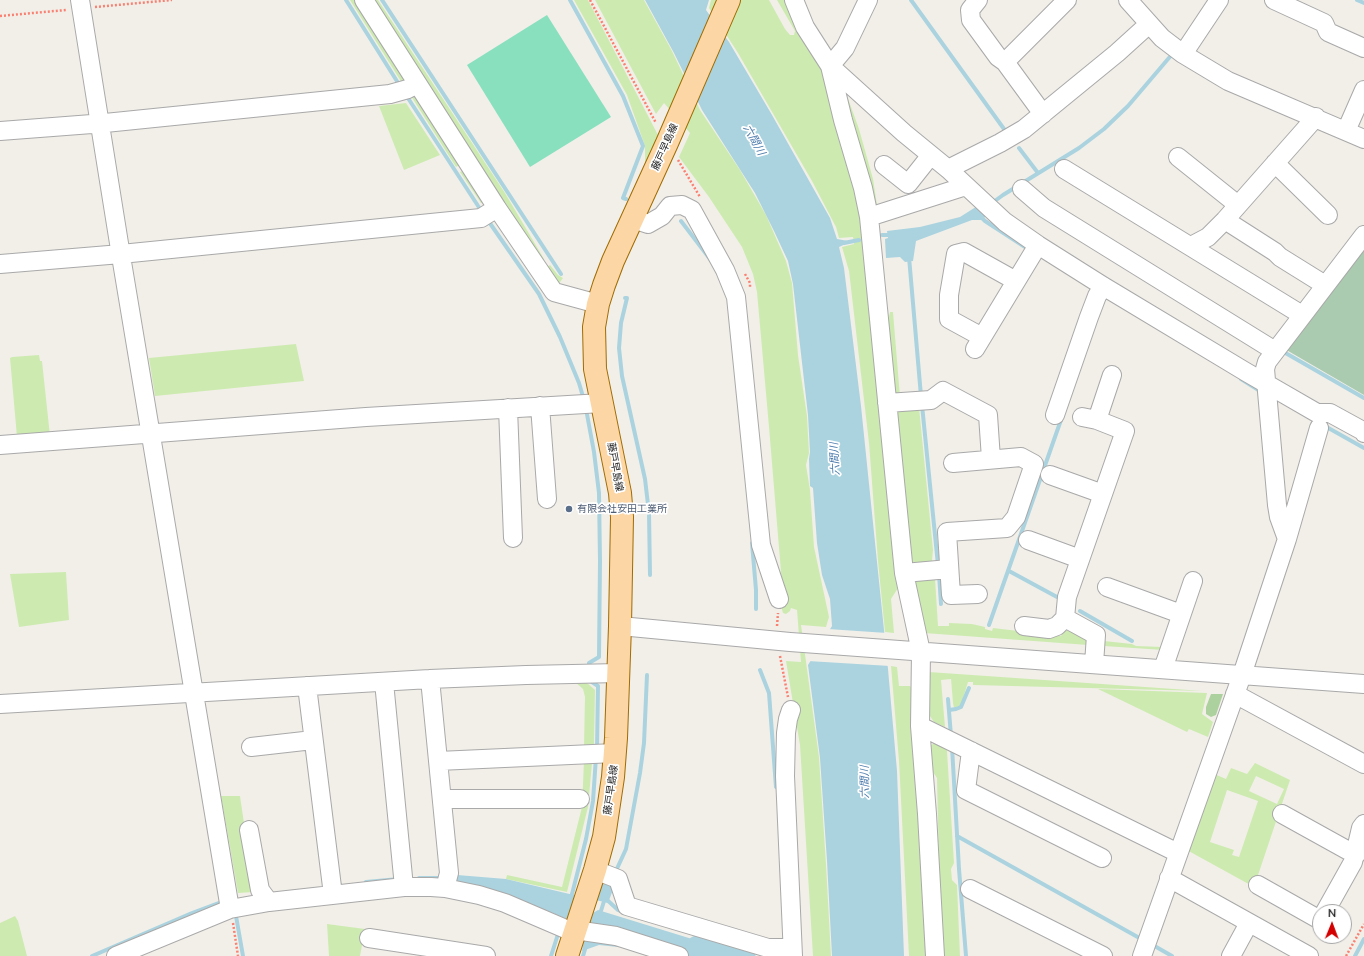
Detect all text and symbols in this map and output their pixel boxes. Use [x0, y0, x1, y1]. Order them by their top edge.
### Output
street label: 藤戸早島線 [649, 122, 681, 172]
water label: 六間川 [740, 122, 768, 158]
street label: 藤戸早島線 [605, 441, 625, 493]
water label: 六間川 [828, 442, 842, 476]
place label: 有限会社安田工業所 [577, 503, 667, 515]
marker: 有限会社安田工業所 [564, 504, 574, 514]
street label: 藤戸早島線 [602, 764, 620, 816]
water label: 六間川 [858, 765, 872, 799]
north arrow [1312, 904, 1352, 944]
text: N [1328, 906, 1336, 920]

